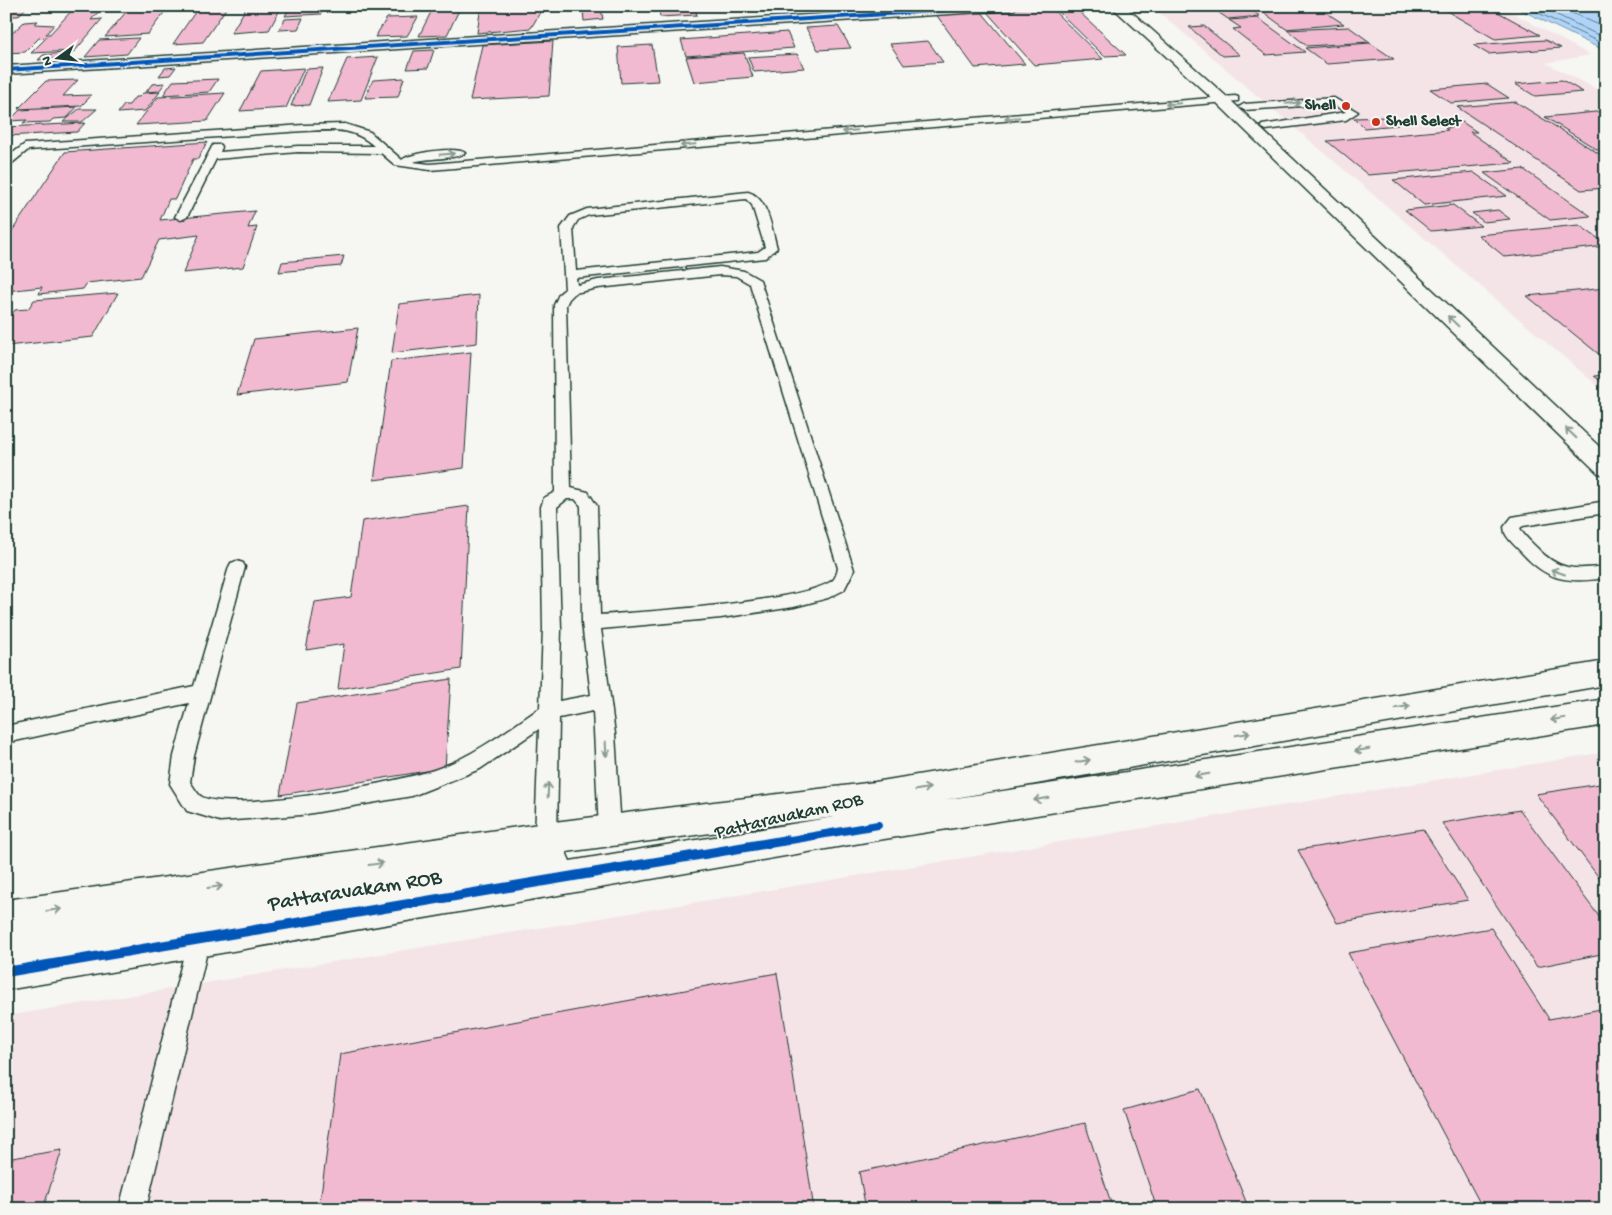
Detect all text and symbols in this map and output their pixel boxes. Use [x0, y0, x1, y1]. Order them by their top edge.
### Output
north arrow [32, 32, 82, 82]
text: N [38, 54, 57, 67]
place label: Shell [1305, 97, 1336, 116]
one-way arrow [1284, 98, 1300, 108]
one-way arrow [1166, 99, 1182, 109]
marker: Shell [1340, 100, 1352, 112]
one-way arrow [1004, 113, 1020, 122]
place label: Shell Select [1386, 113, 1462, 132]
marker: Shell Select [1370, 116, 1382, 128]
one-way arrow [842, 127, 858, 136]
one-way arrow [680, 141, 696, 150]
one-way arrow [438, 149, 454, 158]
one-way arrow [1447, 315, 1459, 327]
one-way arrow [1564, 427, 1577, 439]
one-way arrow [1550, 567, 1566, 577]
one-way arrow [1395, 702, 1411, 712]
one-way arrow [1550, 715, 1566, 725]
one-way arrow [1235, 729, 1251, 739]
one-way arrow [602, 741, 611, 757]
one-way arrow [1355, 745, 1371, 755]
one-way arrow [1074, 756, 1090, 766]
one-way arrow [1194, 770, 1210, 780]
one-way arrow [543, 782, 553, 798]
one-way arrow [914, 783, 930, 793]
street label: Pattaravakam ROB [712, 788, 867, 845]
one-way arrow [1034, 795, 1050, 805]
one-way arrow [368, 858, 384, 868]
street label: Pattaravakam ROB [265, 865, 444, 919]
one-way arrow [207, 882, 223, 892]
one-way arrow [46, 905, 62, 915]

